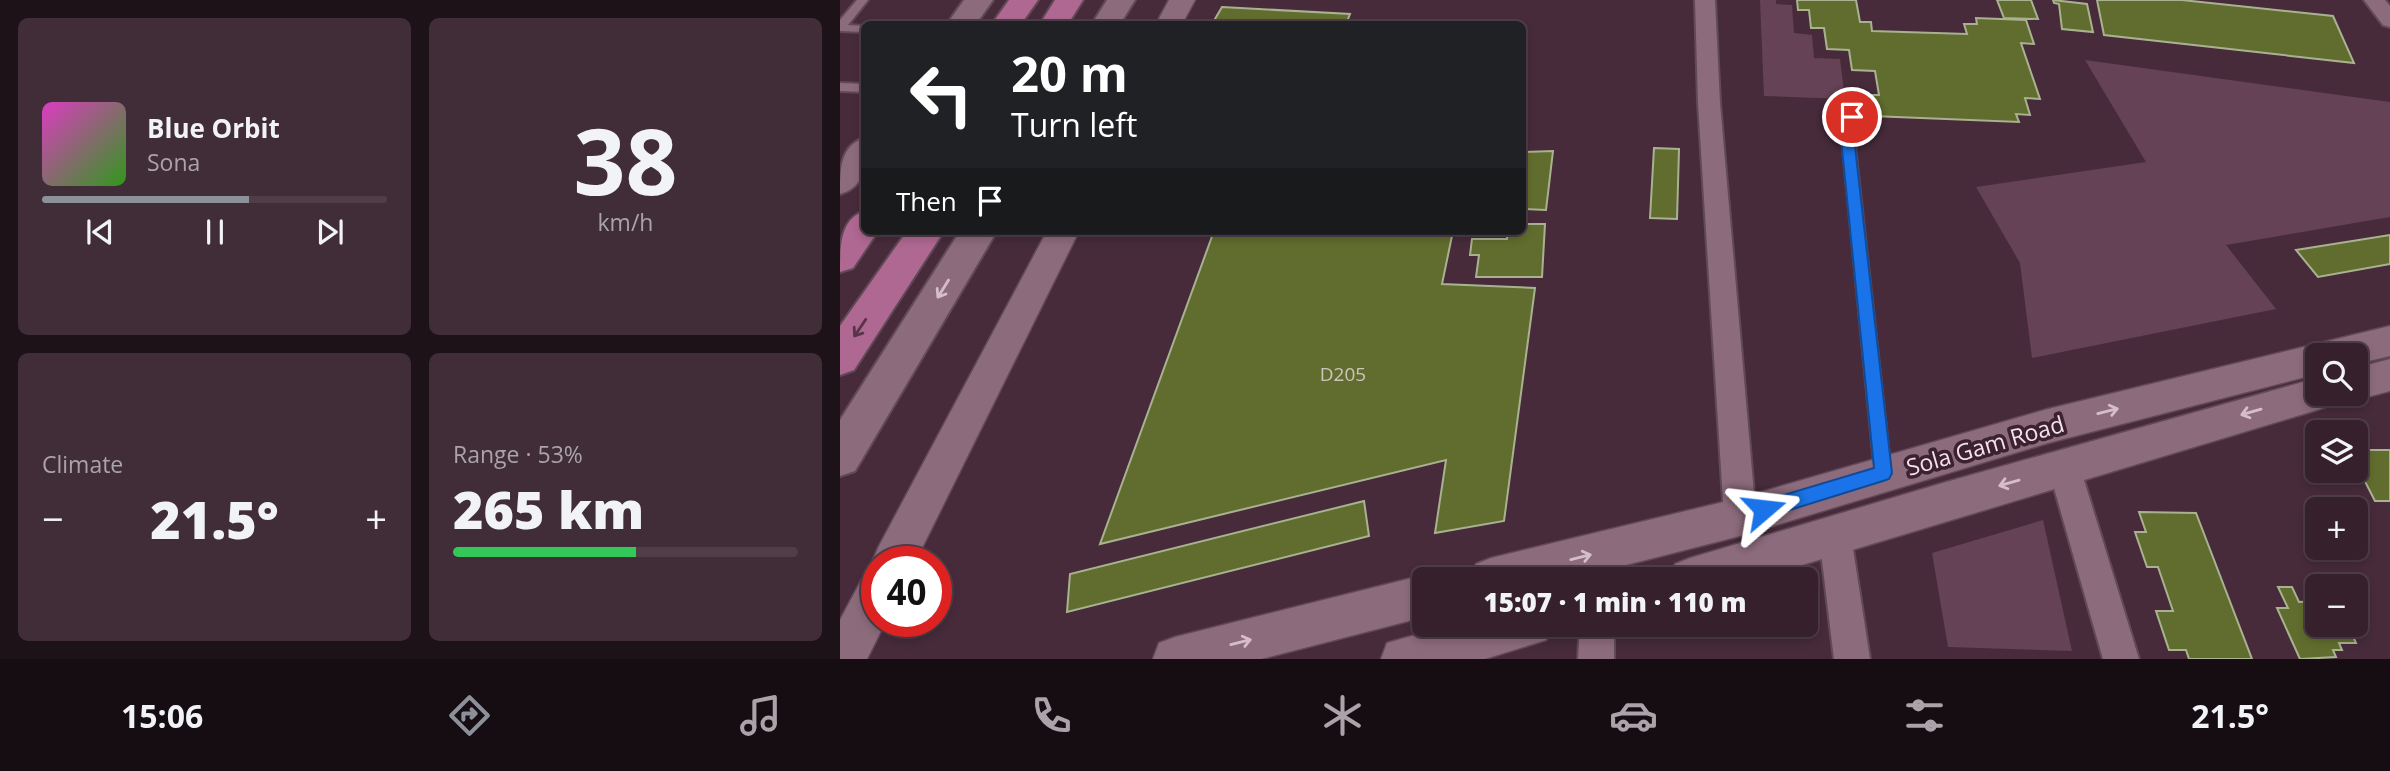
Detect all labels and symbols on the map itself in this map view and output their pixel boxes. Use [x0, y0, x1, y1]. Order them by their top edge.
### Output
pin [1822, 87, 1882, 147]
one-way arrow [936, 279, 950, 299]
one-way arrow [853, 318, 867, 337]
house number: D205 [1320, 361, 1366, 387]
one-way arrow [2096, 404, 2118, 417]
one-way arrow [2240, 406, 2262, 419]
street label: Sola Gam Road [1902, 407, 2068, 483]
position arrow [1727, 472, 1801, 546]
one-way arrow [1999, 477, 2021, 490]
speed limit sign: 40 [861, 546, 952, 637]
one-way arrow [1569, 550, 1592, 563]
one-way arrow [1229, 635, 1252, 648]

